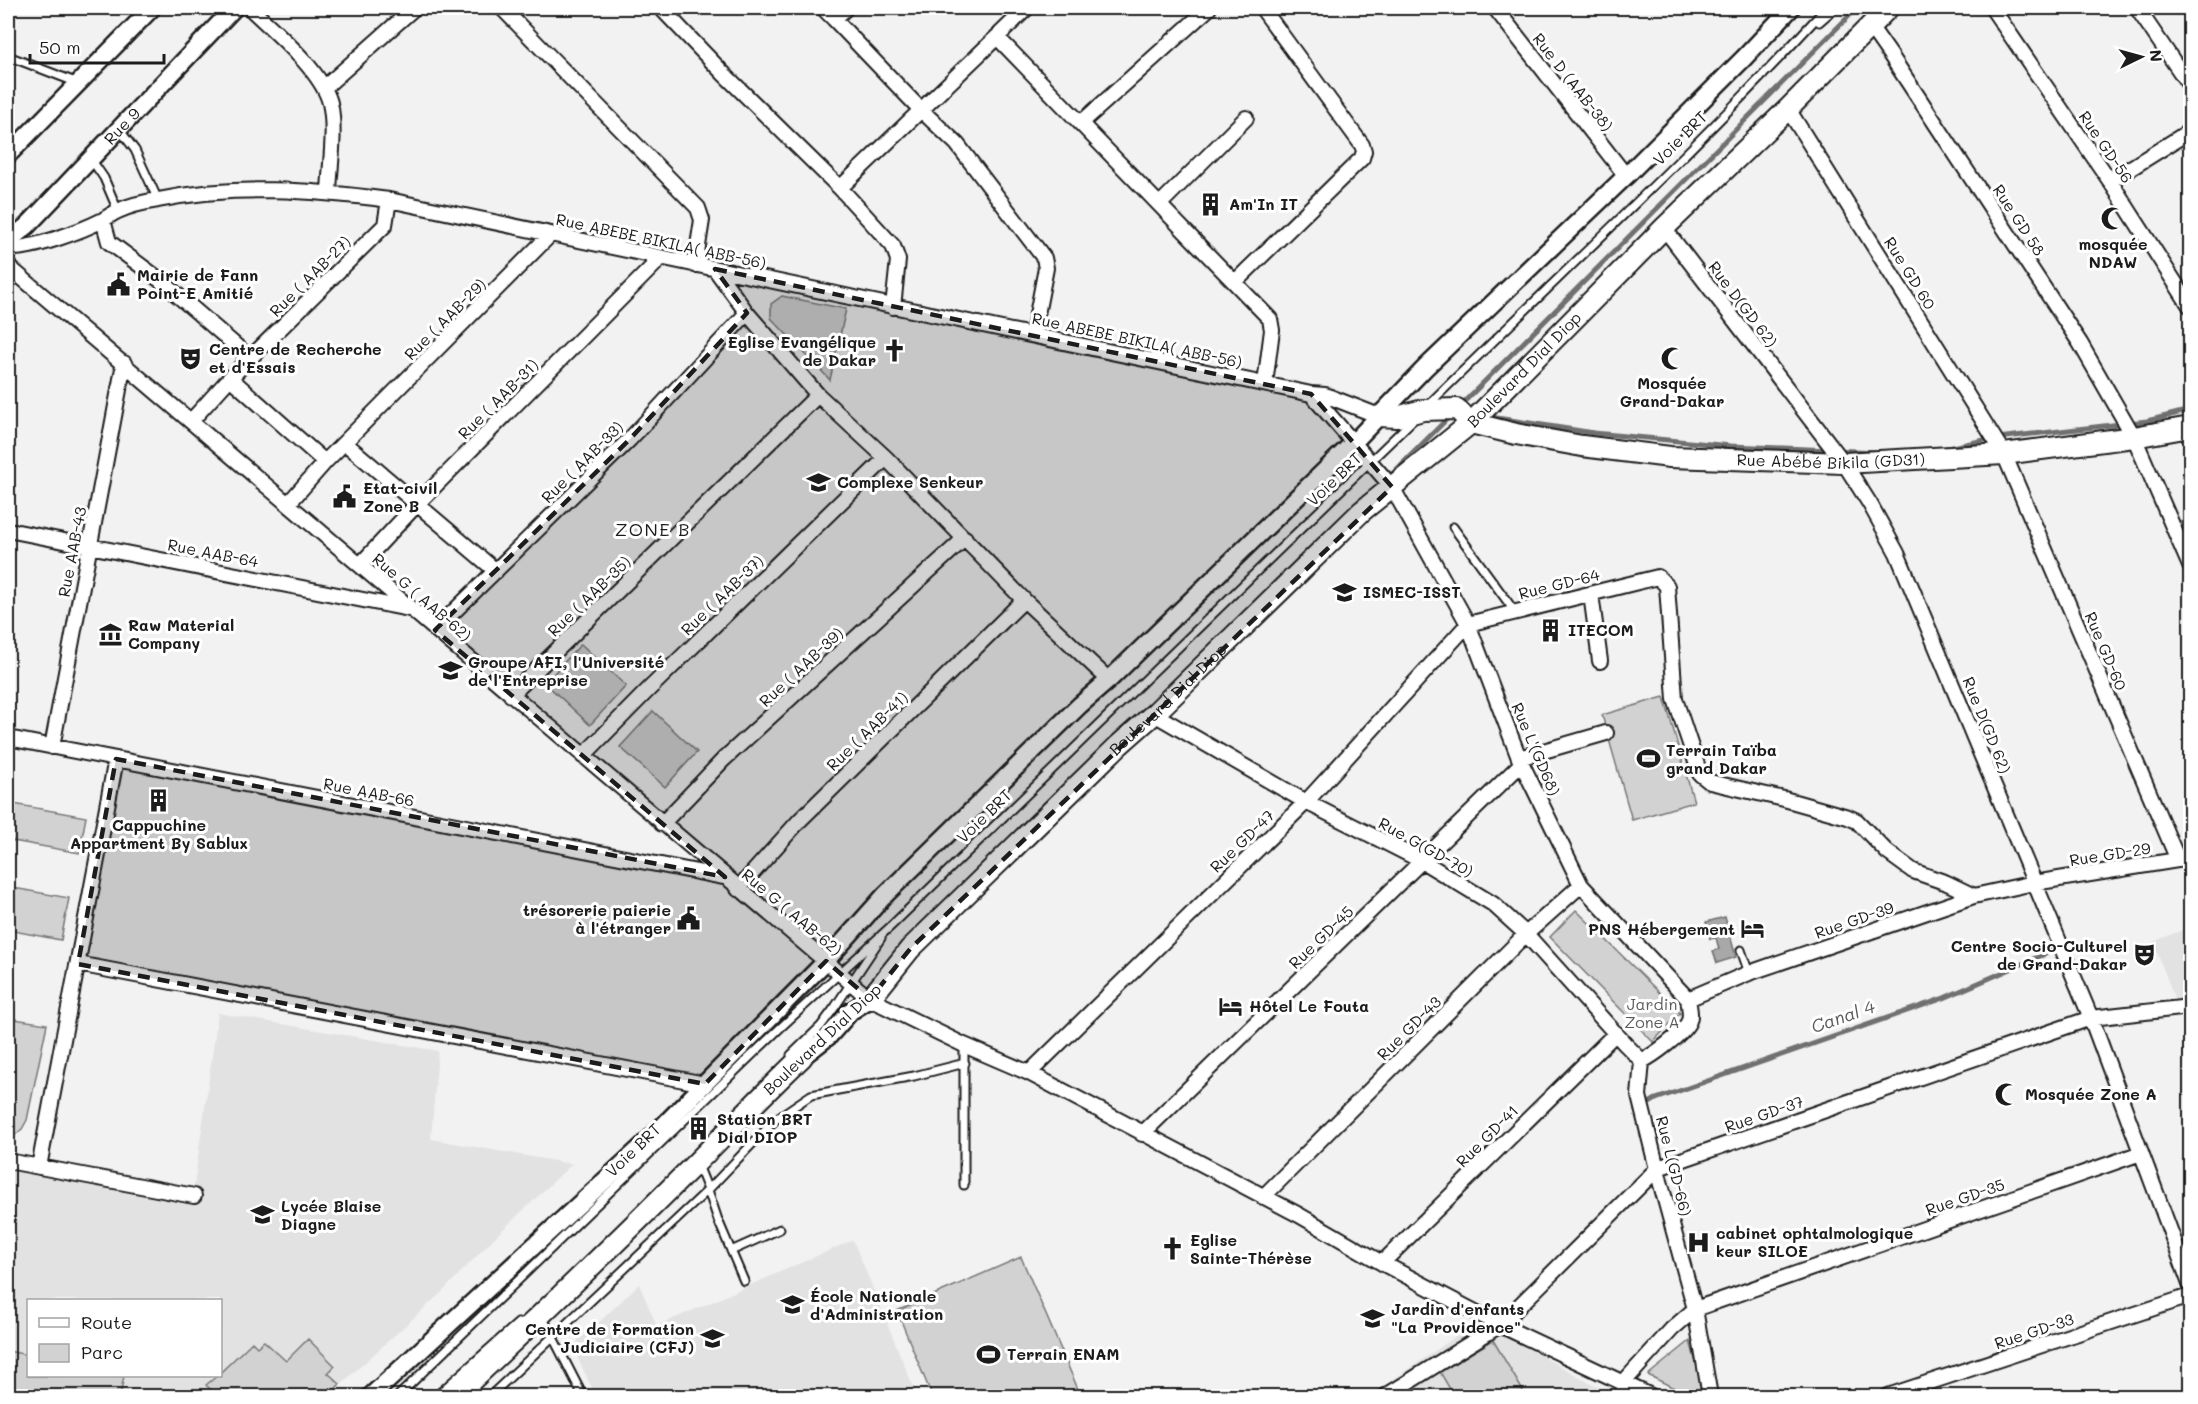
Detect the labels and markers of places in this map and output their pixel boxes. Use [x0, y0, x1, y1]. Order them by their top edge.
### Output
building icon: Am'In IT [1198, 191, 1224, 217]
place label: Am'In IT [1229, 193, 1298, 214]
mosque icon: mosquée NDAW [2100, 206, 2126, 232]
place label: mosquée NDAW [2078, 233, 2148, 272]
place label: Mairie de Fann Point-E Amitié [137, 264, 258, 303]
public building icon: Mairie de Fann Point-E Amitié [106, 271, 132, 297]
place label: Eglise Evangélique de Dakar [727, 331, 876, 370]
place label: Centre de Recherche et d'Essais [209, 338, 382, 377]
church icon: Eglise Evangélique de Dakar [881, 338, 907, 364]
theatre icon: Centre de Recherche et d'Essais [178, 345, 204, 371]
mosque icon: Mosquée Grand-Dakar [1659, 345, 1685, 371]
place label: Mosquée Grand-Dakar [1620, 372, 1724, 411]
school or university icon: Complexe Senkeur [806, 469, 832, 495]
place label: Complexe Senkeur [837, 471, 983, 492]
place label: Etat-civil Zone B [363, 477, 437, 516]
public building icon: Etat-civil Zone B [332, 484, 358, 510]
school or university icon: ISMEC-ISST [1332, 579, 1358, 605]
place label: ISMEC-ISST [1363, 581, 1461, 602]
place label: Raw Material Company [128, 614, 234, 653]
building icon: ITECOM [1537, 617, 1563, 643]
place label: ITECOM [1568, 619, 1634, 640]
museum icon: Raw Material Company [97, 621, 123, 647]
place label: Groupe AFI, l'Université de l'Entreprise [468, 651, 664, 690]
school or university icon: Groupe AFI, l'Université de l'Entreprise [437, 658, 463, 684]
place label: Terrain Taïba grand Dakar [1666, 739, 1777, 778]
sports icon: Terrain Taïba grand Dakar [1635, 746, 1661, 772]
building icon: Cappuchine Appartment By Sablux [146, 787, 172, 813]
place label: Cappuchine Appartment By Sablux [70, 814, 248, 853]
place label: trésorerie paierie à l'étranger [523, 899, 671, 938]
public building icon: trésorerie paierie à l'étranger [676, 906, 702, 932]
hotel icon: PNS Hébergement [1740, 916, 1766, 942]
place label: PNS Hébergement [1588, 918, 1735, 939]
place label: Centre Socio-Culturel de Grand-Dakar [1951, 935, 2127, 974]
theatre icon: Centre Socio-Culturel de Grand-Dakar [2132, 942, 2158, 968]
hotel icon: Hôtel Le Fouta [1218, 993, 1244, 1019]
place label: Hôtel Le Fouta [1249, 995, 1369, 1016]
mosque icon: Mosquée Zone A [1994, 1081, 2020, 1107]
place label: Mosquée Zone A [2025, 1083, 2157, 1104]
place label: Station BRT Dial DIOP [717, 1108, 812, 1147]
building icon: Station BRT Dial DIOP [686, 1115, 712, 1141]
place label: Lycée Blaise Diagne [281, 1195, 381, 1234]
school or university icon: Lycée Blaise Diagne [250, 1202, 276, 1228]
place label: cabinet ophtalmologique keur SILOE [1716, 1222, 1913, 1261]
place label: Eglise Sainte-Thérèse [1190, 1229, 1312, 1268]
hospital icon: cabinet ophtalmologique keur SILOE [1685, 1229, 1711, 1255]
church icon: Eglise Sainte-Thérèse [1159, 1236, 1185, 1262]
place label: École Nationale d'Administration [810, 1285, 943, 1324]
school or university icon: École Nationale d'Administration [779, 1292, 805, 1318]
place label: Jardin d'enfants "La Providence" [1391, 1298, 1524, 1337]
school or university icon: Jardin d'enfants "La Providence" [1360, 1305, 1386, 1331]
place label: Centre de Formation Judiciaire (CFJ) [525, 1318, 694, 1357]
school or university icon: Centre de Formation Judiciaire (CFJ) [699, 1325, 725, 1351]
sports icon: Terrain ENAM [976, 1341, 1002, 1367]
place label: Terrain ENAM [1007, 1343, 1119, 1364]

